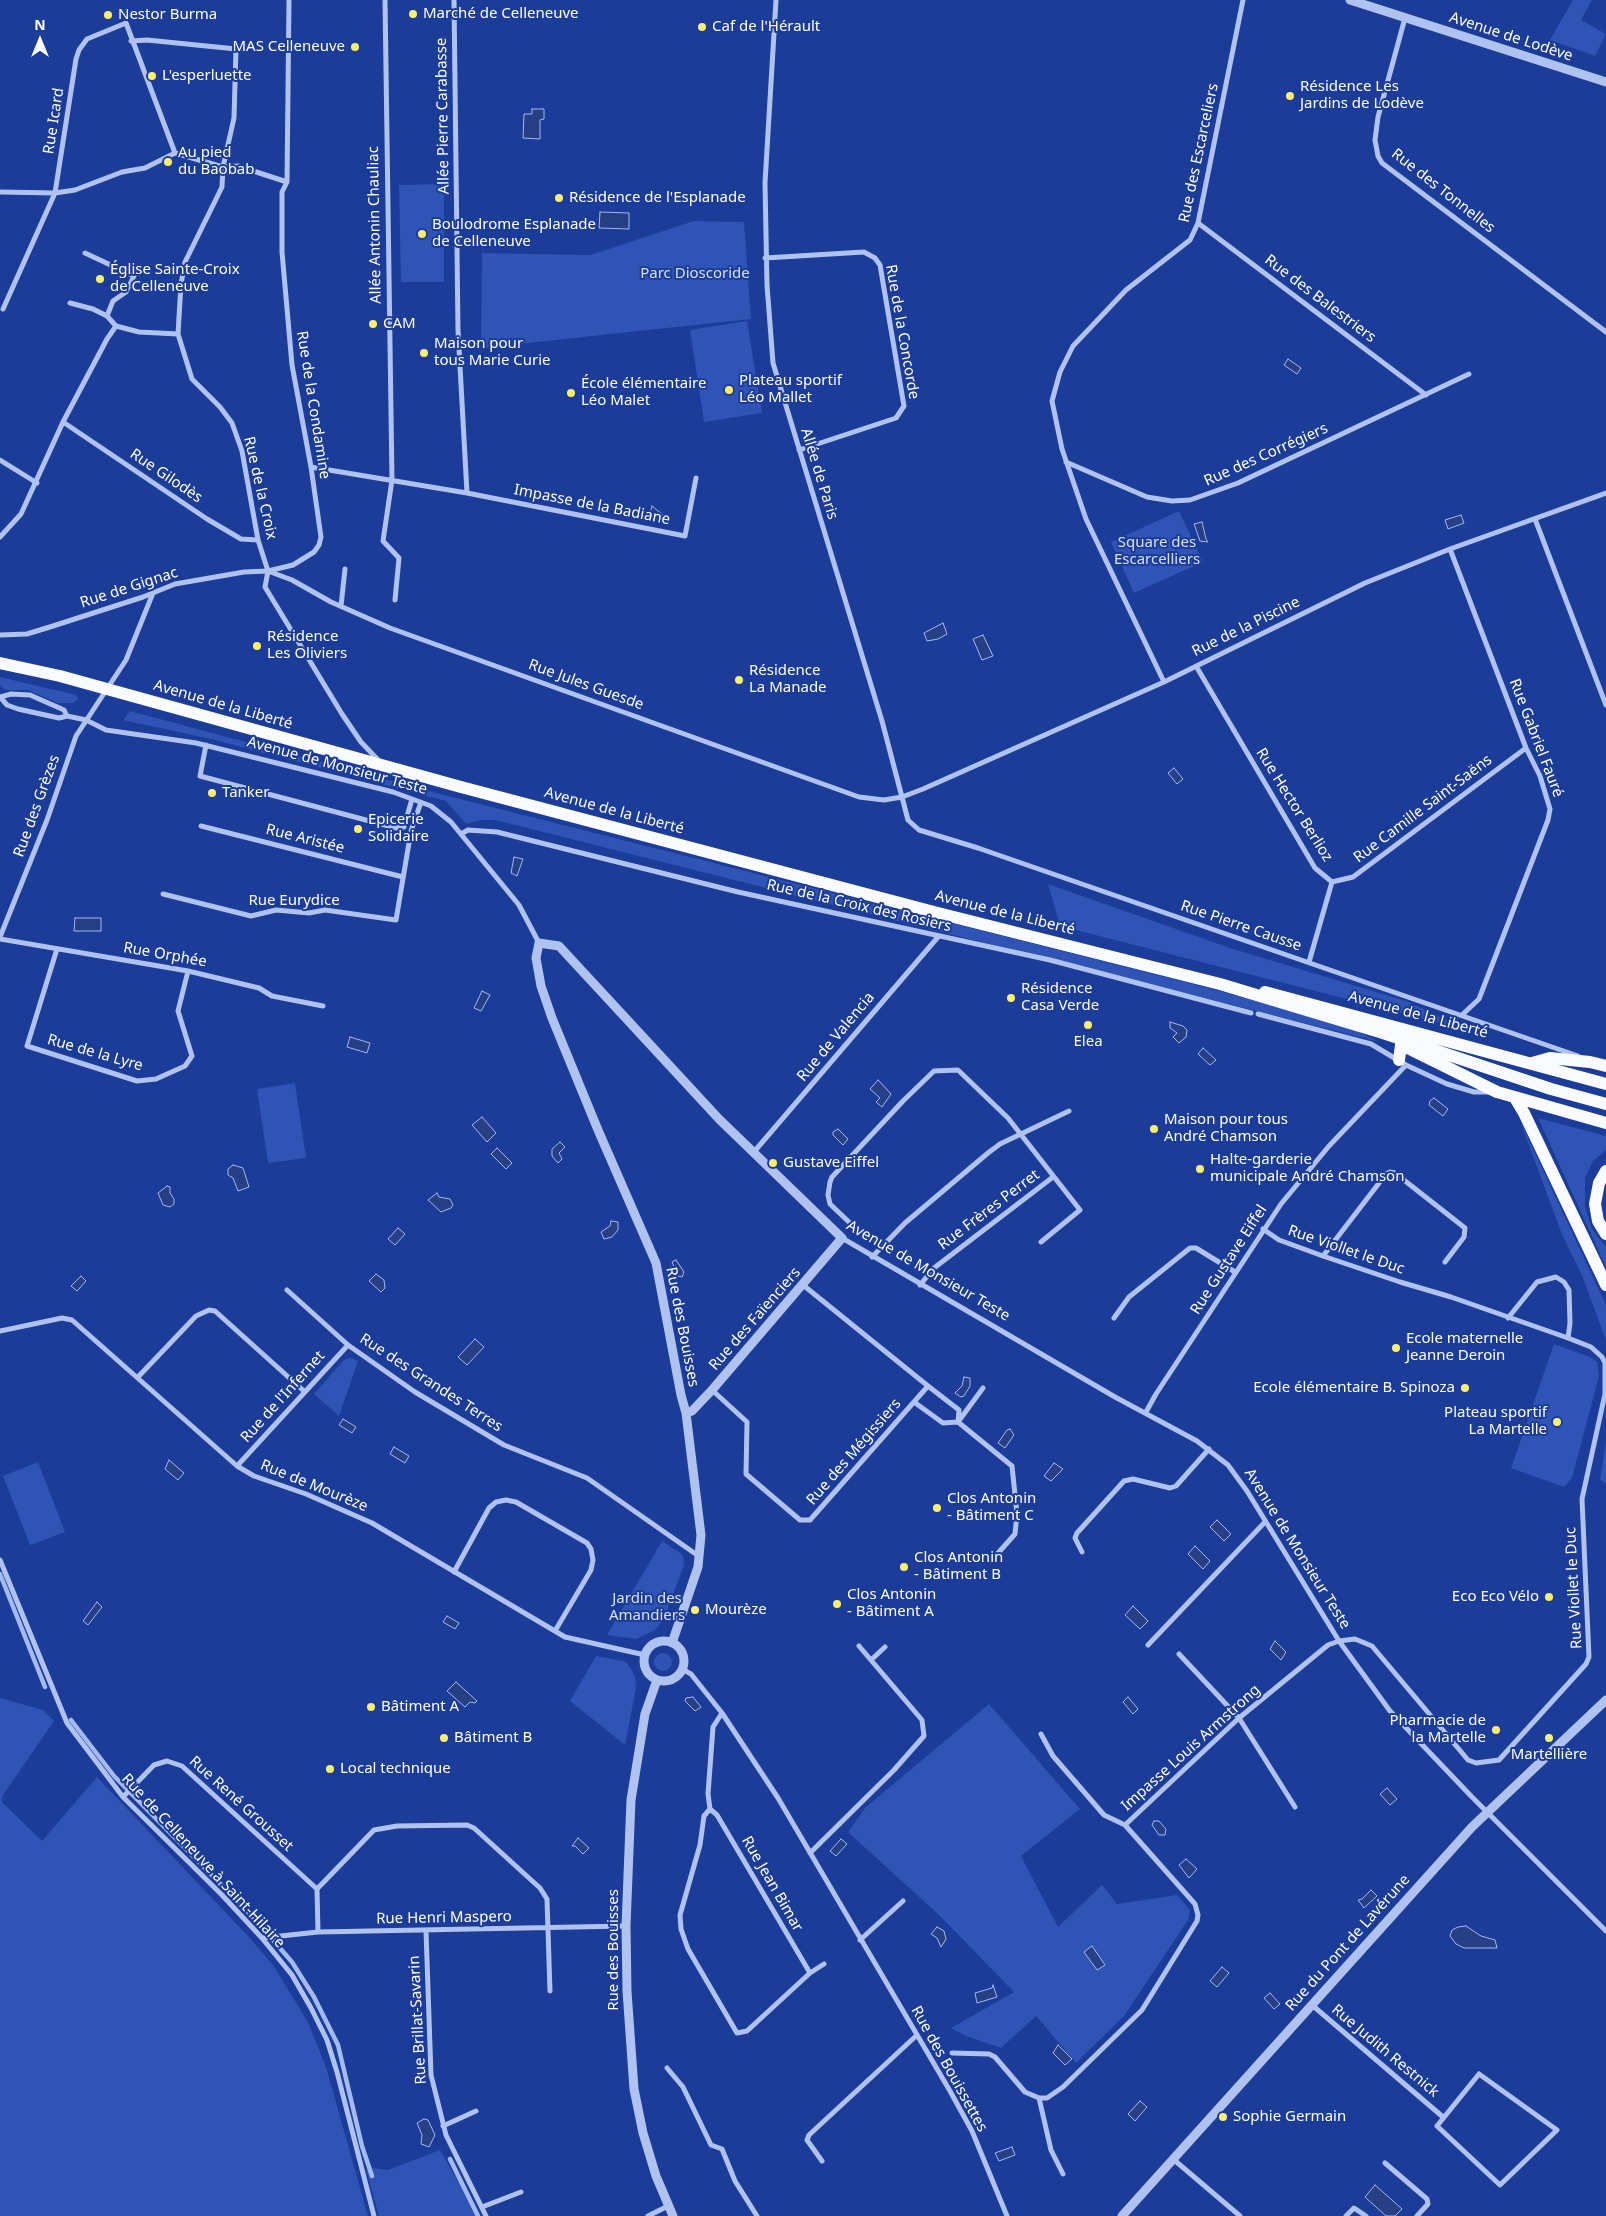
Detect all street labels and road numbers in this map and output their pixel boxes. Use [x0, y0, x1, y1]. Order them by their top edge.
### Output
street label: Avenue de Lodève [1447, 9, 1575, 65]
street label: Allée Pierre Carabasse [433, 38, 453, 194]
street label: Rue des Escarceliers [1175, 82, 1223, 224]
street label: Rue Icard [40, 87, 68, 155]
street label: Rue des Tonnelles [1388, 145, 1498, 237]
street label: Allée Antonin Chauliac [365, 146, 385, 304]
street label: Rue des Balestriers [1261, 251, 1379, 347]
street label: Rue de la Concorde [881, 263, 923, 401]
street label: Rue de la Condamine [292, 330, 334, 480]
street label: Rue des Corrégiers [1201, 420, 1331, 490]
street label: Allée de Paris [797, 426, 841, 522]
street label: Rue de la Croix [239, 435, 281, 541]
street label: Rue Gilodès [126, 445, 206, 507]
street label: Impasse de la Badiane [512, 481, 672, 529]
street label: Rue de Gignac [78, 564, 180, 612]
street label: Rue de la Piscine [1189, 593, 1303, 661]
street label: Rue Jules Guesde [526, 656, 646, 714]
street label: Rue Gabriel Fauré [1505, 676, 1567, 800]
street label: Avenue de la Liberté [151, 677, 295, 733]
street label: Avenue de Monsieur Teste [245, 733, 429, 799]
street label: Rue Hector Berlioz [1252, 745, 1336, 865]
street label: Rue Camille Saint-Saëns [1350, 751, 1496, 867]
street label: Rue des Grèzes [10, 752, 64, 860]
street label: Avenue de la Liberté [542, 784, 686, 838]
street label: Rue Aristée [264, 821, 346, 857]
street label: Rue de la Croix des Rosiers [765, 876, 953, 936]
street label: Avenue de la Liberté [933, 887, 1077, 939]
street label: Rue Eurydice [248, 892, 340, 910]
street label: Rue Pierre Causse [1178, 897, 1304, 955]
street label: Rue Orphée [122, 939, 208, 971]
street label: Avenue de la Liberté [1346, 988, 1490, 1042]
street label: Rue de Valencia [794, 989, 878, 1085]
street label: Rue de la Lyre [45, 1031, 145, 1075]
street label: Rue Frères Perret [935, 1166, 1043, 1254]
street label: Rue Gustave Eiffel [1187, 1202, 1271, 1318]
street label: Avenue de Monsieur Teste [843, 1217, 1013, 1325]
street label: Rue Viollet le Duc [1285, 1222, 1407, 1278]
street label: Rue des Faïenciers [705, 1264, 805, 1374]
street label: Rue des Bouisses [662, 1266, 702, 1388]
street label: Rue des Grandes Terres [356, 1330, 506, 1436]
street label: Rue de l'Infernet [237, 1347, 329, 1447]
street label: Rue des Mégissiers [803, 1395, 905, 1509]
street label: Rue de Mourèze [258, 1456, 370, 1516]
street label: Avenue de Monsieur Teste [1240, 1465, 1354, 1633]
street label: Rue Viollet le Duc [1562, 1527, 1586, 1649]
street label: Impasse Louis Armstrong [1118, 1681, 1264, 1815]
street label: Rue René Grousset [185, 1753, 297, 1855]
street label: Rue de Celleneuve à Saint-Hilaire [117, 1770, 289, 1952]
street label: Rue Jean Bimar [737, 1833, 807, 1935]
street label: Rue du Pont de Lavérune [1282, 1871, 1414, 2015]
street label: Rue des Bouisses [605, 1889, 623, 2011]
street label: Rue Henri Maspero [376, 1908, 512, 1928]
street label: Rue Brillat-Savarin [406, 1955, 430, 2085]
street label: Rue Judith Restnick [1328, 2001, 1442, 2101]
street label: Rue des Bouissettes [907, 2003, 991, 2135]

